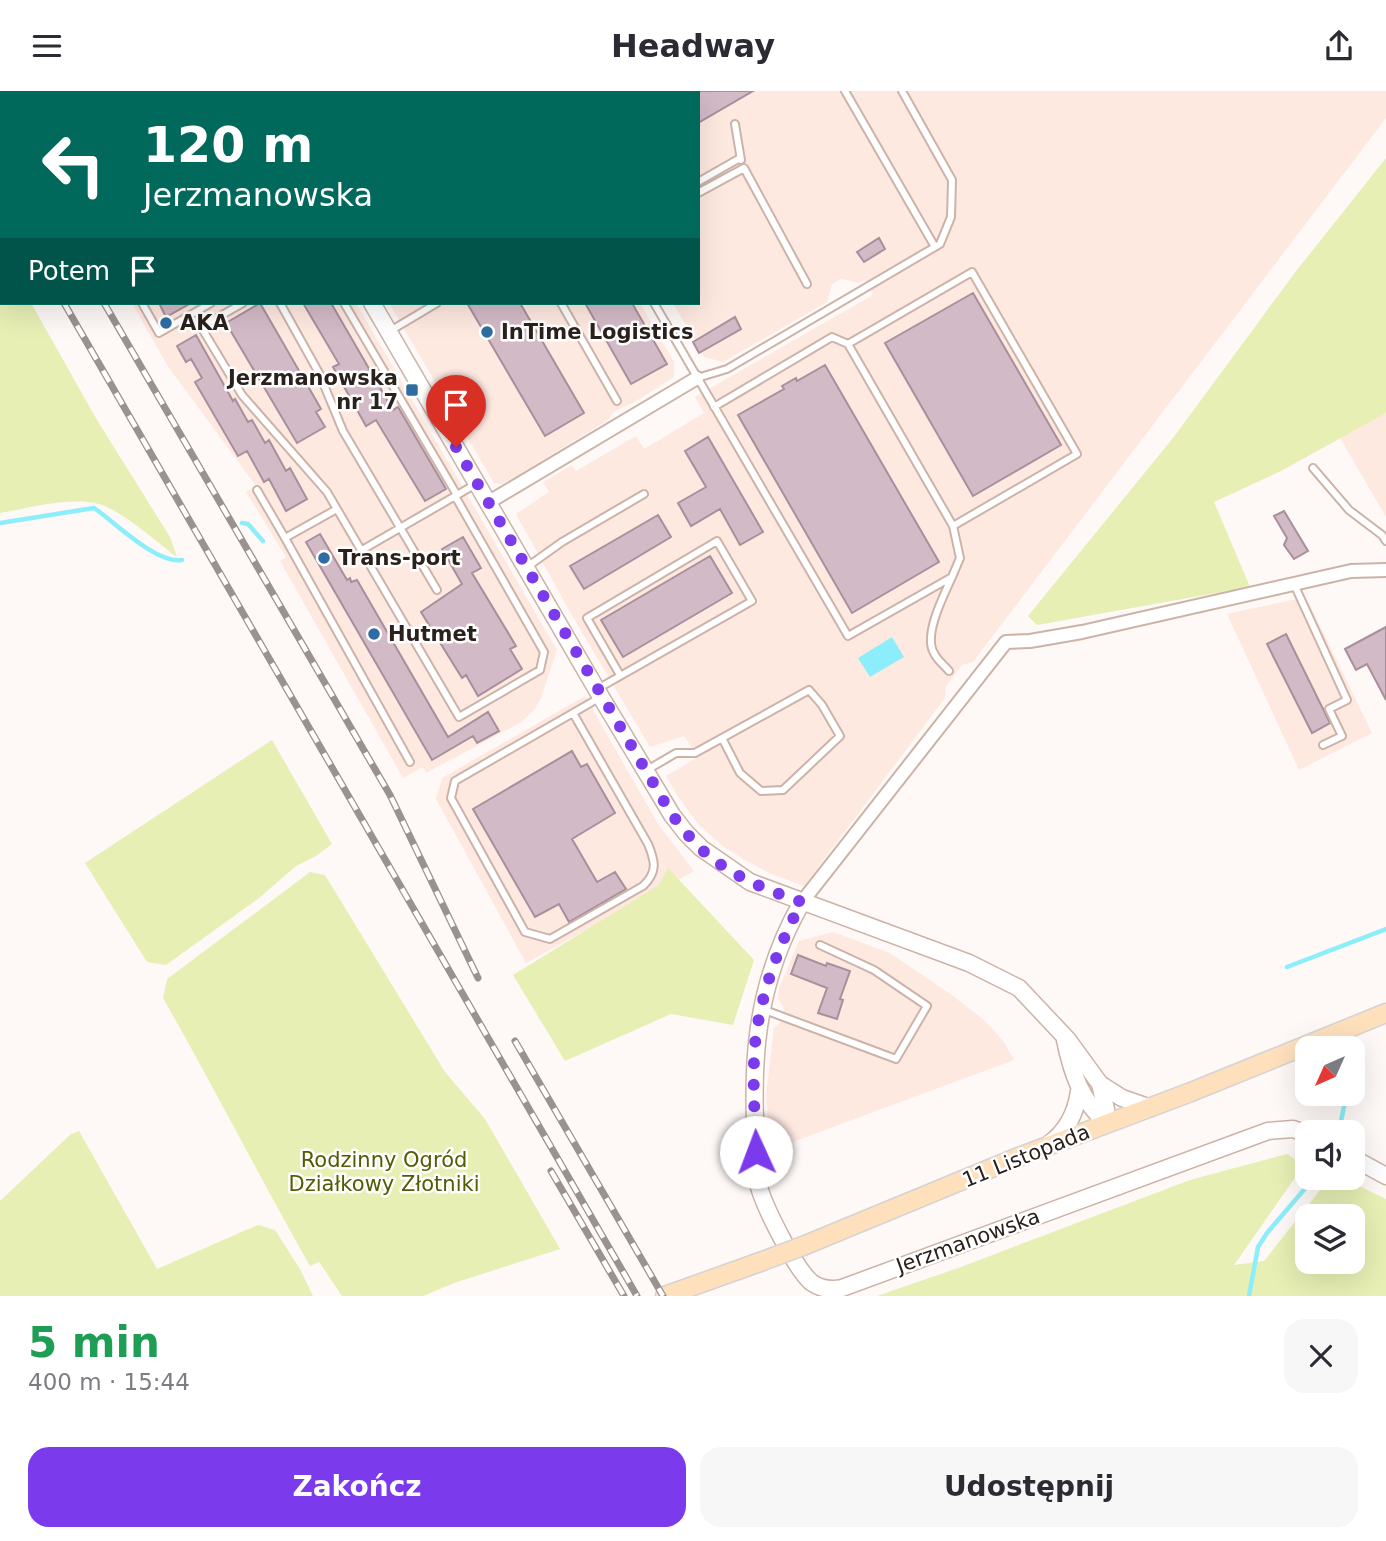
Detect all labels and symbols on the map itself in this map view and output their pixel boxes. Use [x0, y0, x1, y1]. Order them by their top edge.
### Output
place label: AKA [180, 311, 230, 335]
marker: AKA [158, 315, 174, 331]
place label: InTime Logistics [501, 320, 693, 344]
marker: InTime Logistics [479, 324, 495, 340]
place label: Jerzmanowska nr 17 [226, 366, 398, 414]
pin [426, 375, 486, 447]
marker: Jerzmanowska nr 17 [404, 382, 420, 398]
place label: Trans-port [338, 546, 461, 570]
marker: Trans-port [316, 550, 332, 566]
place label: Hutmet [388, 622, 477, 646]
marker: Hutmet [366, 626, 382, 642]
north arrow [1295, 1036, 1365, 1106]
position arrow [719, 1115, 793, 1189]
street label: 11 Listopada [959, 1120, 1093, 1192]
park label: Rodzinny Ogród Działkowy Złotniki [289, 1148, 479, 1196]
street label: Jerzmanowska [891, 1204, 1043, 1279]

